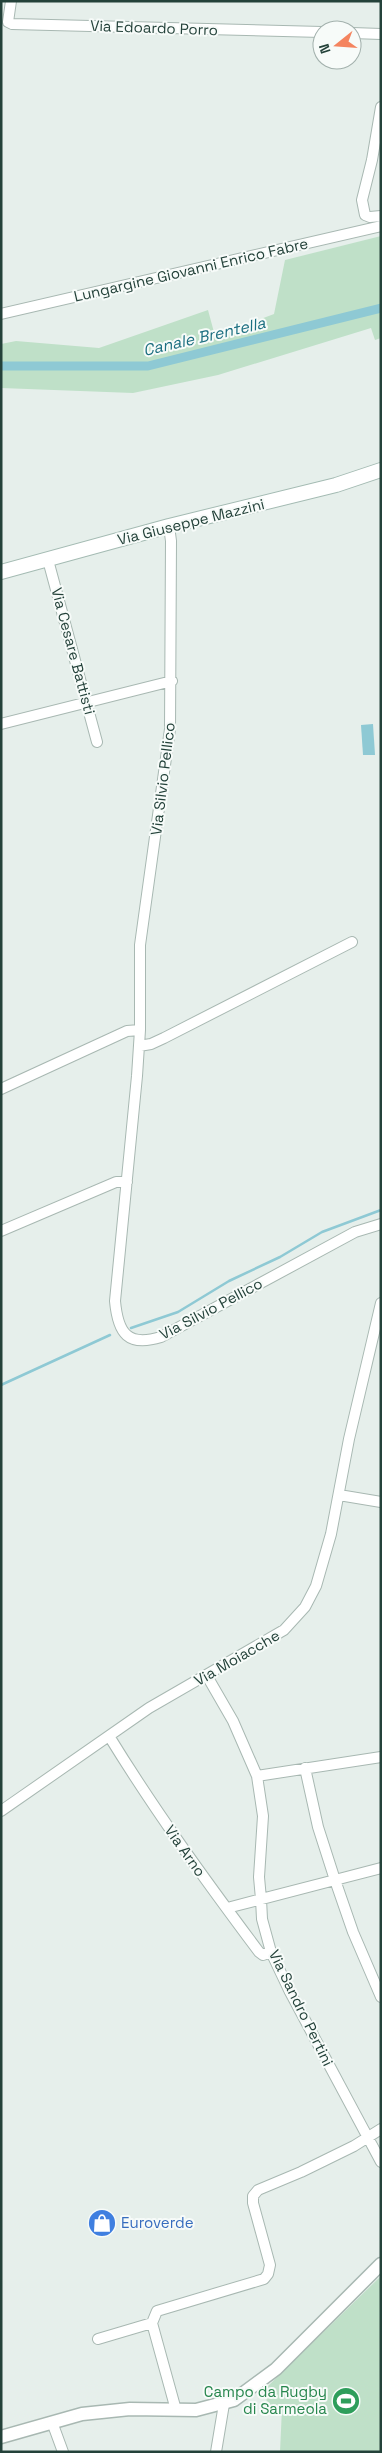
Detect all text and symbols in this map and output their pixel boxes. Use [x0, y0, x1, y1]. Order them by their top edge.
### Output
street label: Via Edoardo Porro [90, 16, 218, 39]
north arrow [312, 20, 362, 70]
text: N [315, 42, 335, 56]
street label: Lungargine Giovanni Enrico Fabre [72, 233, 310, 306]
water label: Canale Brentella [141, 312, 268, 361]
street label: Via Giuseppe Mazzini [115, 494, 266, 549]
street label: Via Cesare Battisti [47, 585, 100, 716]
street label: Via Silvio Pellico [146, 721, 179, 837]
street label: Via Silvio Pellico [156, 1273, 265, 1344]
street label: Via Moiacche [191, 1625, 283, 1690]
street label: Via Arno [161, 1821, 210, 1880]
street label: Via Sandro Pertini [265, 1946, 338, 2069]
shop icon: Euroverde [87, 2208, 117, 2238]
place label: Euroverde [121, 2213, 194, 2232]
place label: Campo da Rugby di Sarmeola [204, 2382, 327, 2418]
sports icon: Campo da Rugby di Sarmeola [331, 2386, 361, 2416]

